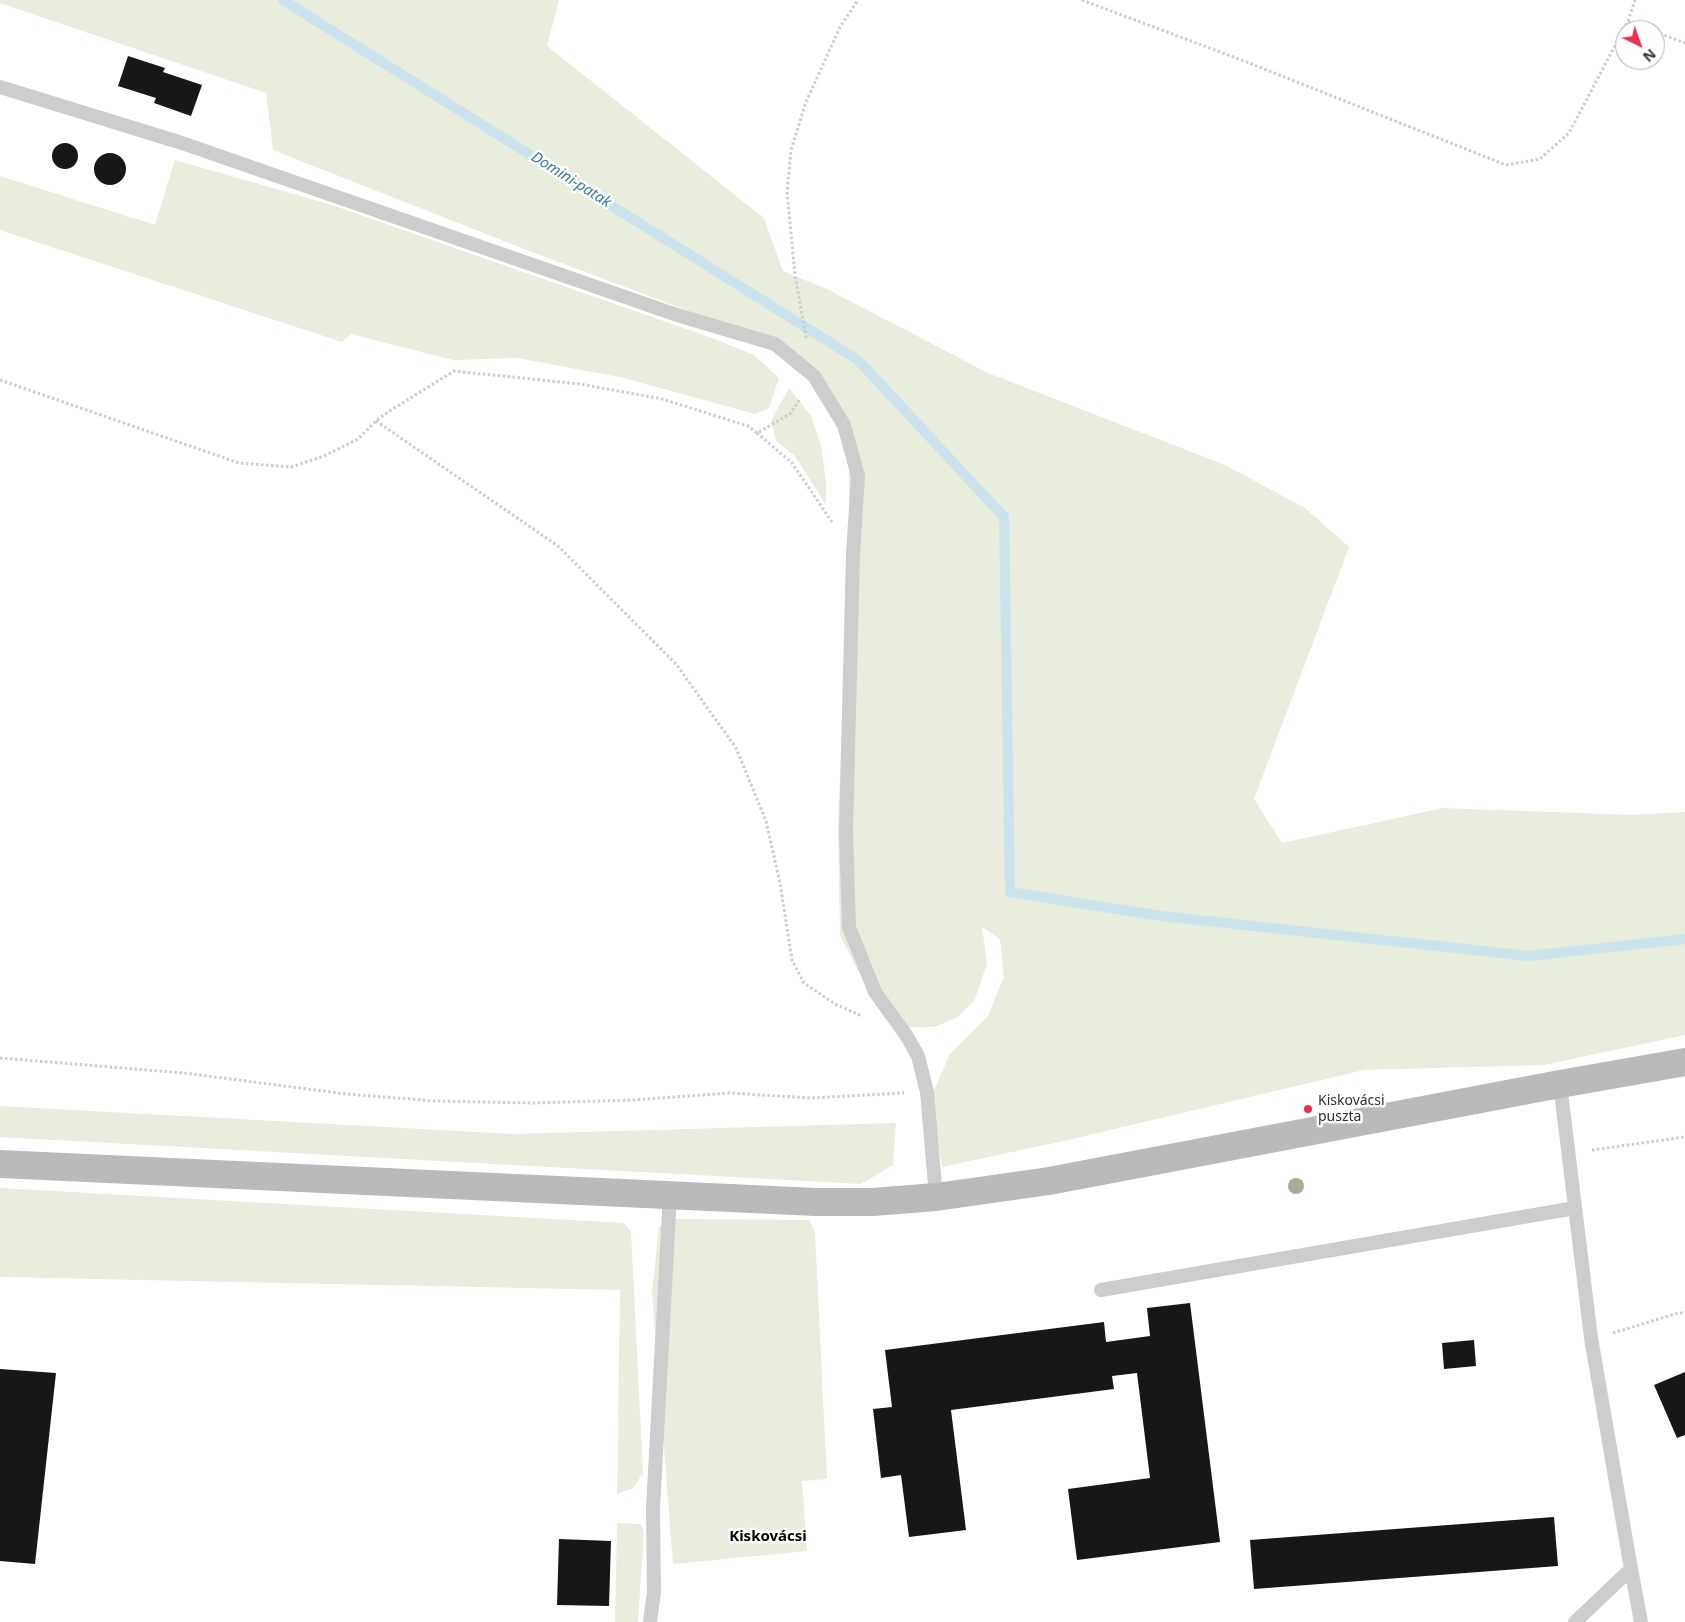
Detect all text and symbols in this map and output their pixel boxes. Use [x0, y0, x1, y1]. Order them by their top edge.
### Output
north arrow [1615, 20, 1665, 70]
text: N [1639, 45, 1660, 67]
water label: Domini-patak [528, 148, 614, 212]
place label: Kiskovácsi puszta [1318, 1093, 1385, 1126]
marker: Kiskovácsi puszta [1302, 1103, 1314, 1115]
district label: Kiskovácsi [729, 1528, 807, 1546]

